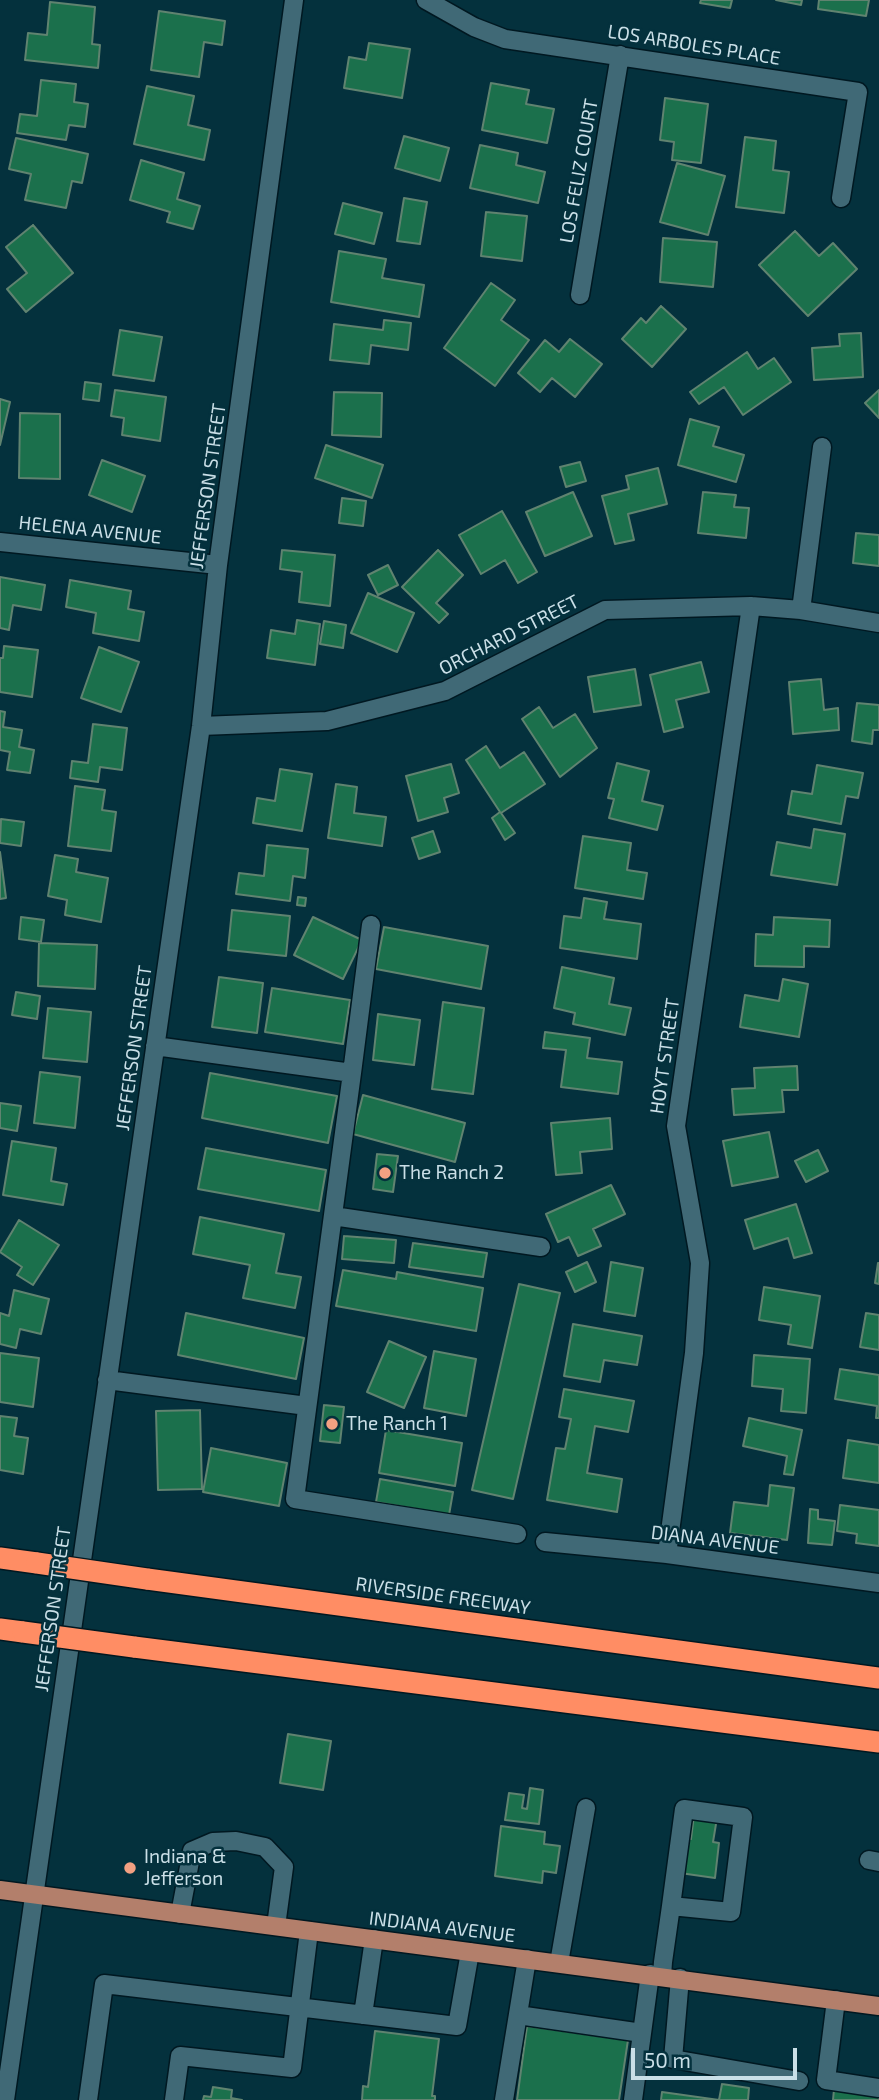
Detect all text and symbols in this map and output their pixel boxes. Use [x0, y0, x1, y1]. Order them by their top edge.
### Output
street label: LOS ARBOLES PLACE [606, 20, 782, 70]
street label: LOS FELIZ COURT [555, 97, 603, 245]
street label: JEFFERSON STREET [185, 402, 231, 570]
street label: HELENA AVENUE [18, 511, 162, 549]
street label: ORCHARD STREET [435, 590, 583, 680]
street label: JEFFERSON STREET [111, 964, 157, 1132]
street label: HOYT STREET [646, 997, 684, 1115]
place label: The Ranch 2 [399, 1162, 504, 1184]
marker: The Ranch 2 [377, 1165, 393, 1181]
place label: The Ranch 1 [346, 1413, 448, 1435]
marker: The Ranch 1 [324, 1416, 340, 1432]
street label: DIANA AVENUE [650, 1521, 780, 1559]
street label: JEFFERSON STREET [30, 1525, 76, 1693]
street label: RIVERSIDE FREEWAY [354, 1572, 532, 1620]
place label: Indiana & Jefferson [144, 1846, 226, 1890]
marker: Indiana & Jefferson [122, 1860, 138, 1876]
street label: INDIANA AVENUE [368, 1907, 516, 1947]
scale bar [634, 2034, 800, 2078]
text: 50 m [644, 2047, 691, 2072]

